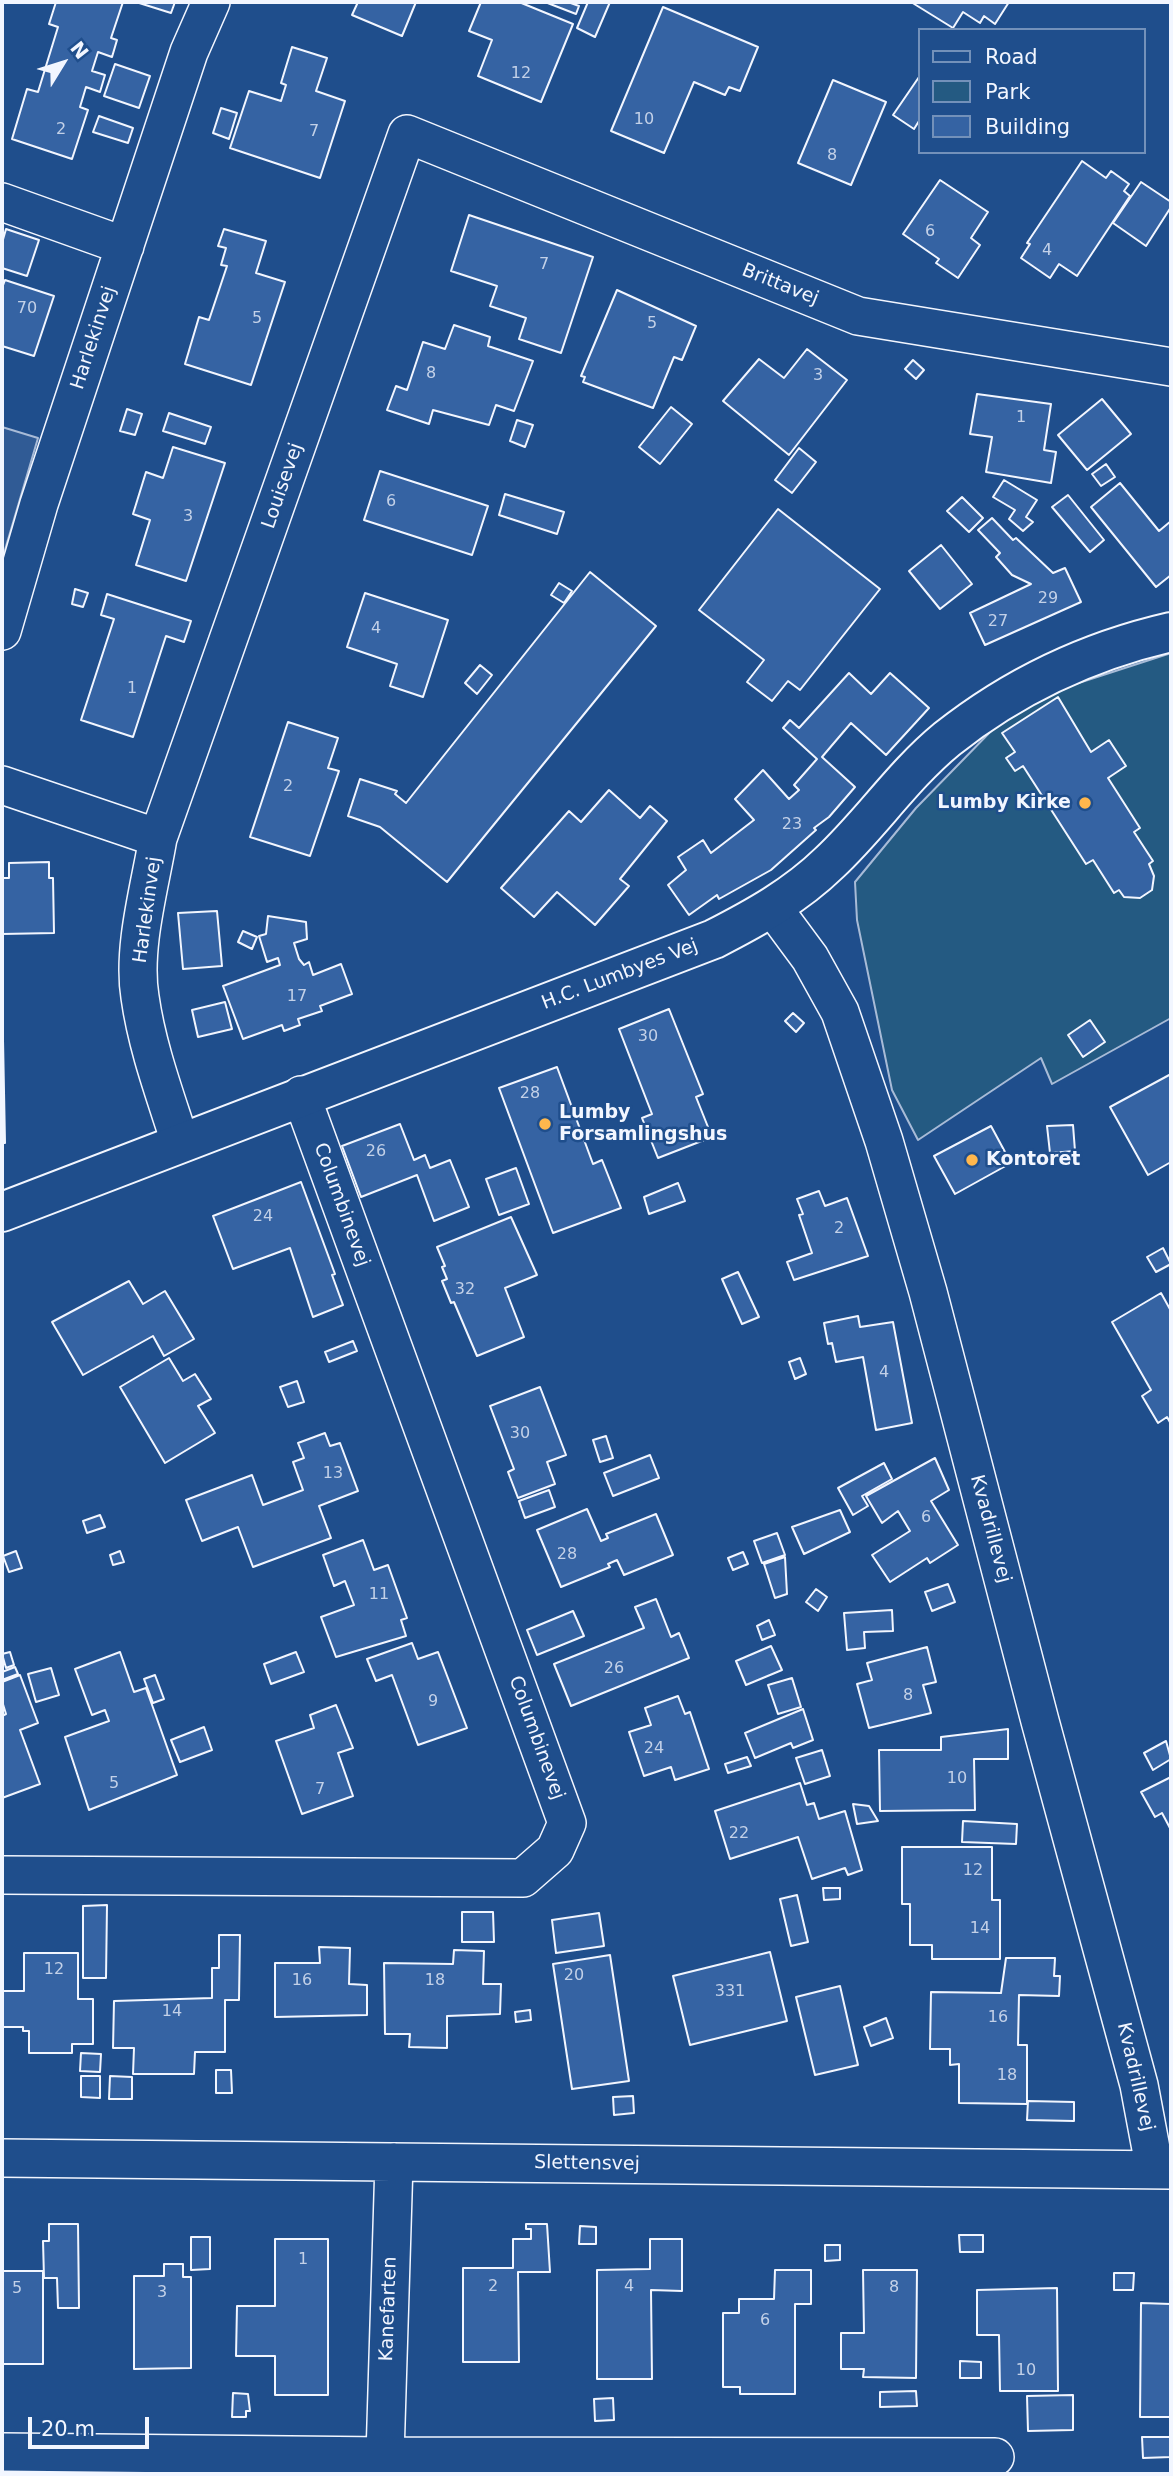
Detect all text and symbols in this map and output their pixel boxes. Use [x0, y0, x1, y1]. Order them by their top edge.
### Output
north arrow [28, 28, 98, 98]
legend [918, 28, 1145, 154]
text: N [66, 37, 93, 63]
text: Road [985, 45, 1038, 69]
house number: 12 [511, 64, 531, 84]
text: Park [985, 80, 1030, 104]
house number: 10 [634, 110, 654, 130]
text: Building [985, 115, 1070, 139]
house number: 2 [56, 120, 66, 140]
house number: 7 [309, 122, 319, 142]
house number: 8 [827, 146, 837, 166]
house number: 6 [925, 222, 935, 242]
house number: 4 [1042, 241, 1052, 261]
house number: 7 [539, 255, 549, 275]
street label: Brittavej [738, 259, 822, 311]
street label: Harlekinvej [67, 283, 121, 393]
house number: 70 [17, 299, 37, 319]
house number: 5 [252, 309, 262, 329]
house number: 5 [647, 314, 657, 334]
house number: 8 [426, 364, 436, 384]
house number: 3 [813, 366, 823, 386]
house number: 1 [1016, 408, 1026, 428]
street label: Louisevej [258, 440, 308, 532]
house number: 6 [386, 492, 396, 512]
house number: 3 [183, 507, 193, 527]
house number: 29 [1038, 589, 1058, 609]
house number: 27 [988, 612, 1008, 632]
house number: 4 [371, 619, 381, 639]
house number: 1 [127, 679, 137, 699]
house number: 2 [283, 777, 293, 797]
place label: Lumby Kirke [937, 792, 1071, 814]
marker: Lumby Kirke [1077, 795, 1093, 811]
house number: 23 [782, 815, 802, 835]
street label: Harlekinvej [129, 855, 167, 965]
street label: H.C. Lumbyes Vej [539, 935, 701, 1015]
house number: 17 [287, 987, 307, 1007]
house number: 30 [638, 1027, 658, 1047]
house number: 28 [520, 1084, 540, 1104]
place label: Lumby Forsamlingshus [559, 1102, 727, 1146]
marker: Lumby Forsamlingshus [537, 1116, 553, 1132]
street label: Columbinevej [308, 1140, 374, 1270]
house number: 26 [366, 1142, 386, 1162]
place label: Kontoret [986, 1149, 1080, 1171]
marker: Kontoret [964, 1152, 980, 1168]
house number: 24 [253, 1207, 273, 1227]
house number: 2 [834, 1219, 844, 1239]
house number: 32 [455, 1280, 475, 1300]
house number: 4 [879, 1363, 889, 1383]
house number: 30 [510, 1424, 530, 1444]
house number: 13 [323, 1464, 343, 1484]
street label: Kvadrillevej [965, 1472, 1015, 1586]
house number: 6 [921, 1508, 931, 1528]
house number: 28 [557, 1545, 577, 1565]
house number: 11 [369, 1585, 389, 1605]
house number: 26 [604, 1659, 624, 1679]
street label: Columbinevej [503, 1673, 569, 1803]
house number: 8 [903, 1686, 913, 1706]
house number: 9 [428, 1692, 438, 1712]
house number: 24 [644, 1739, 664, 1759]
house number: 10 [947, 1769, 967, 1789]
house number: 5 [109, 1774, 119, 1794]
house number: 7 [315, 1780, 325, 1800]
house number: 22 [729, 1824, 749, 1844]
house number: 12 [963, 1861, 983, 1881]
house number: 14 [970, 1919, 990, 1939]
house number: 12 [44, 1960, 64, 1980]
house number: 20 [564, 1966, 584, 1986]
house number: 16 [292, 1971, 312, 1991]
house number: 18 [425, 1971, 445, 1991]
house number: 331 [715, 1982, 745, 2002]
house number: 14 [162, 2002, 182, 2022]
house number: 16 [988, 2008, 1008, 2028]
street label: Kvadrillevej [1111, 2020, 1159, 2134]
house number: 18 [997, 2066, 1017, 2086]
street label: Slettensvej [534, 2152, 640, 2176]
house number: 1 [298, 2250, 308, 2270]
street label: Kanefarten [376, 2256, 402, 2362]
house number: 2 [488, 2277, 498, 2297]
house number: 4 [624, 2277, 634, 2297]
house number: 8 [889, 2278, 899, 2298]
house number: 5 [12, 2279, 22, 2299]
house number: 3 [157, 2283, 167, 2303]
house number: 6 [760, 2311, 770, 2331]
house number: 10 [1016, 2361, 1036, 2381]
scale bar [32, 2402, 152, 2446]
text: 20 m [41, 2417, 95, 2441]

